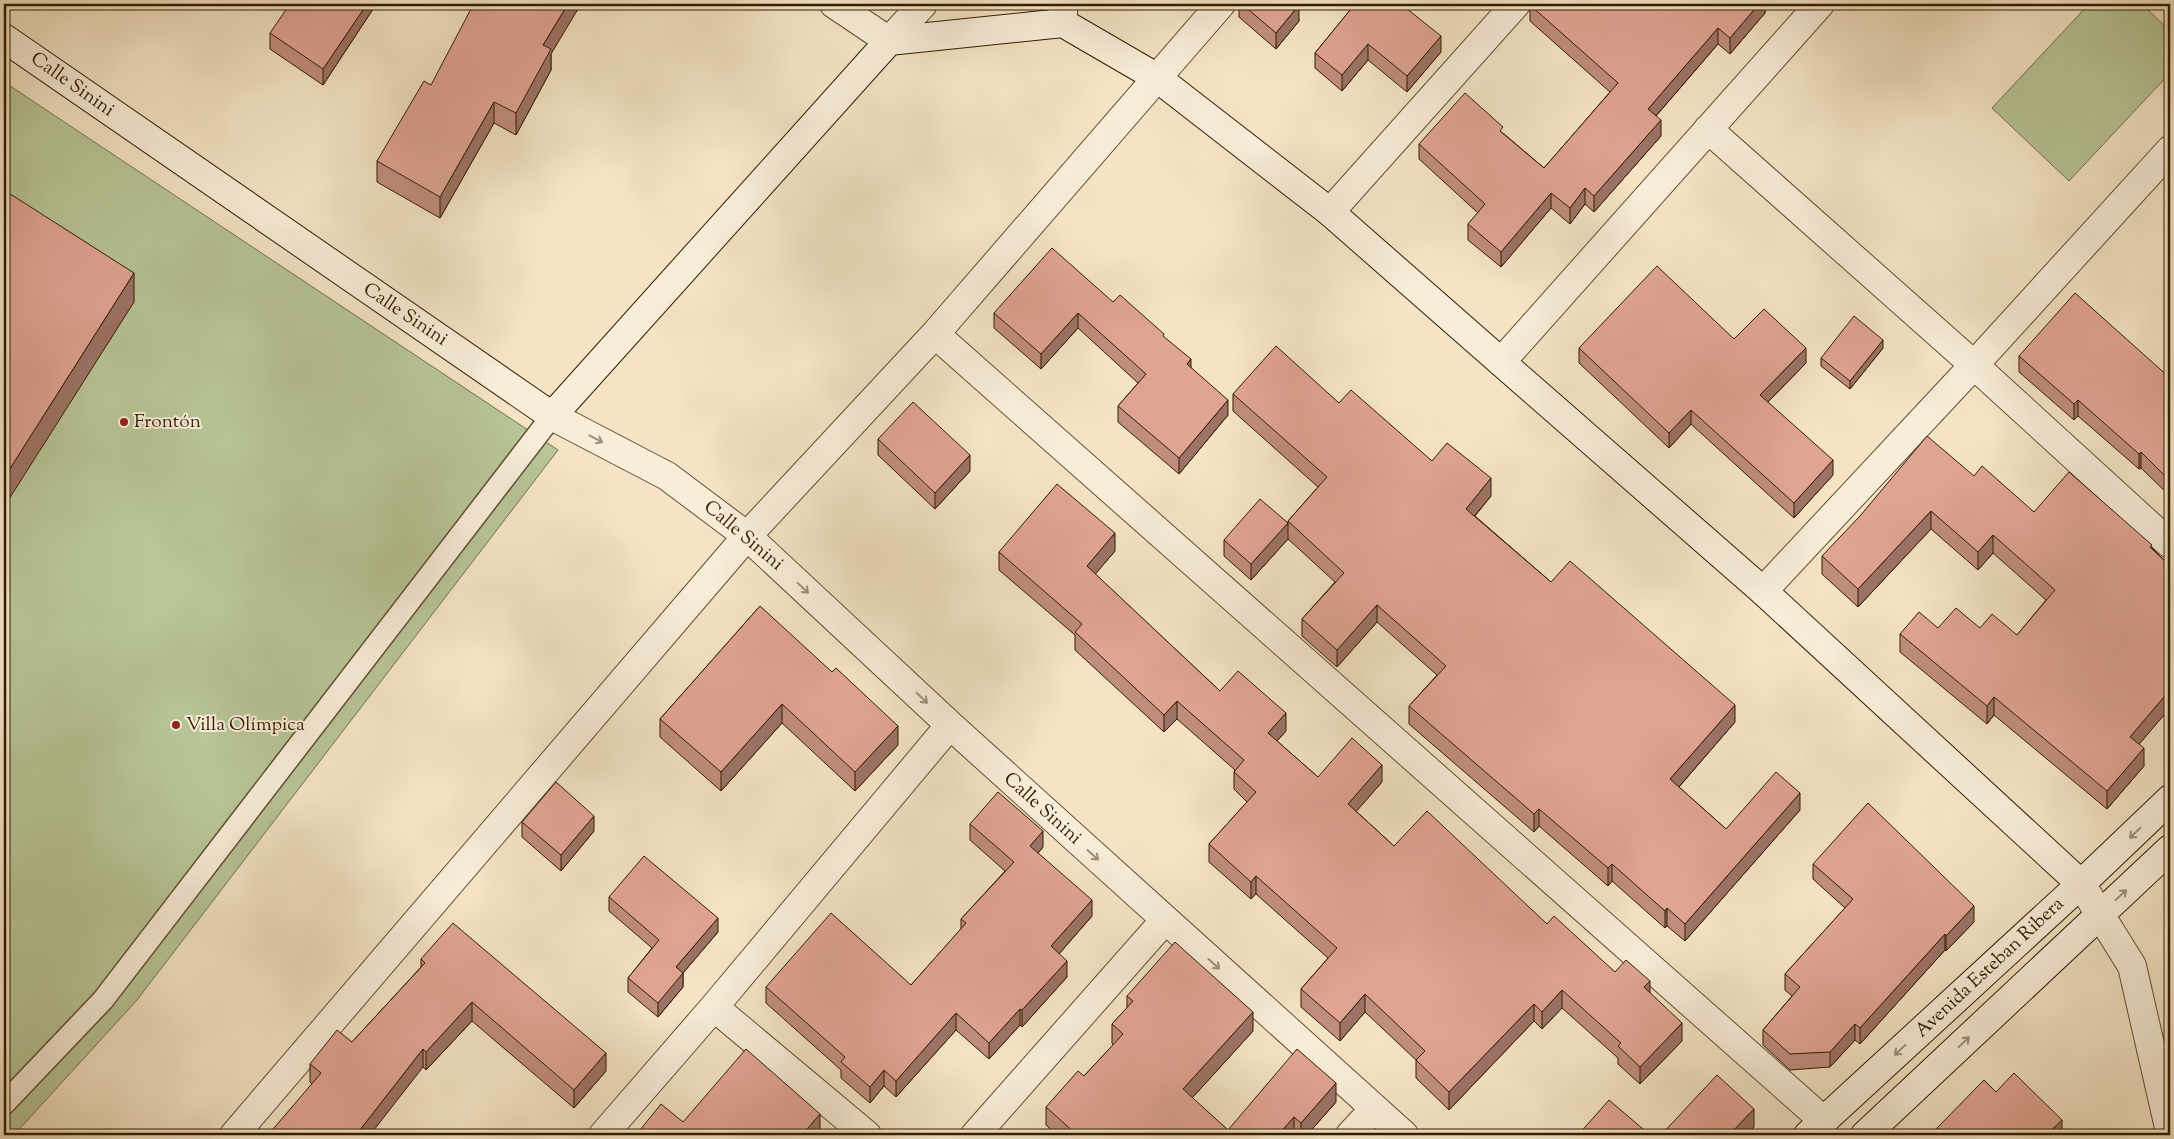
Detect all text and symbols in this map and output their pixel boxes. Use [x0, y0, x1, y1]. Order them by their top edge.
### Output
street label: Calle Sinini [24, 46, 120, 124]
street label: Calle Sinini [357, 277, 453, 353]
place label: Frontón [134, 409, 201, 436]
marker: Frontón [118, 416, 130, 428]
one-way arrow [588, 434, 603, 444]
street label: Calle Sinini [697, 494, 789, 578]
one-way arrow [796, 582, 809, 594]
one-way arrow [915, 692, 928, 704]
place label: Villa Olímpica [186, 712, 305, 739]
marker: Villa Olímpica [170, 719, 182, 731]
street label: Calle Sinini [997, 766, 1087, 852]
one-way arrow [2129, 827, 2141, 839]
one-way arrow [1087, 849, 1100, 861]
one-way arrow [2115, 889, 2127, 901]
street label: Avenida Esteban Ribera [1909, 891, 2071, 1044]
one-way arrow [1207, 959, 1220, 970]
one-way arrow [1957, 1036, 1970, 1048]
one-way arrow [1894, 1045, 1907, 1056]

